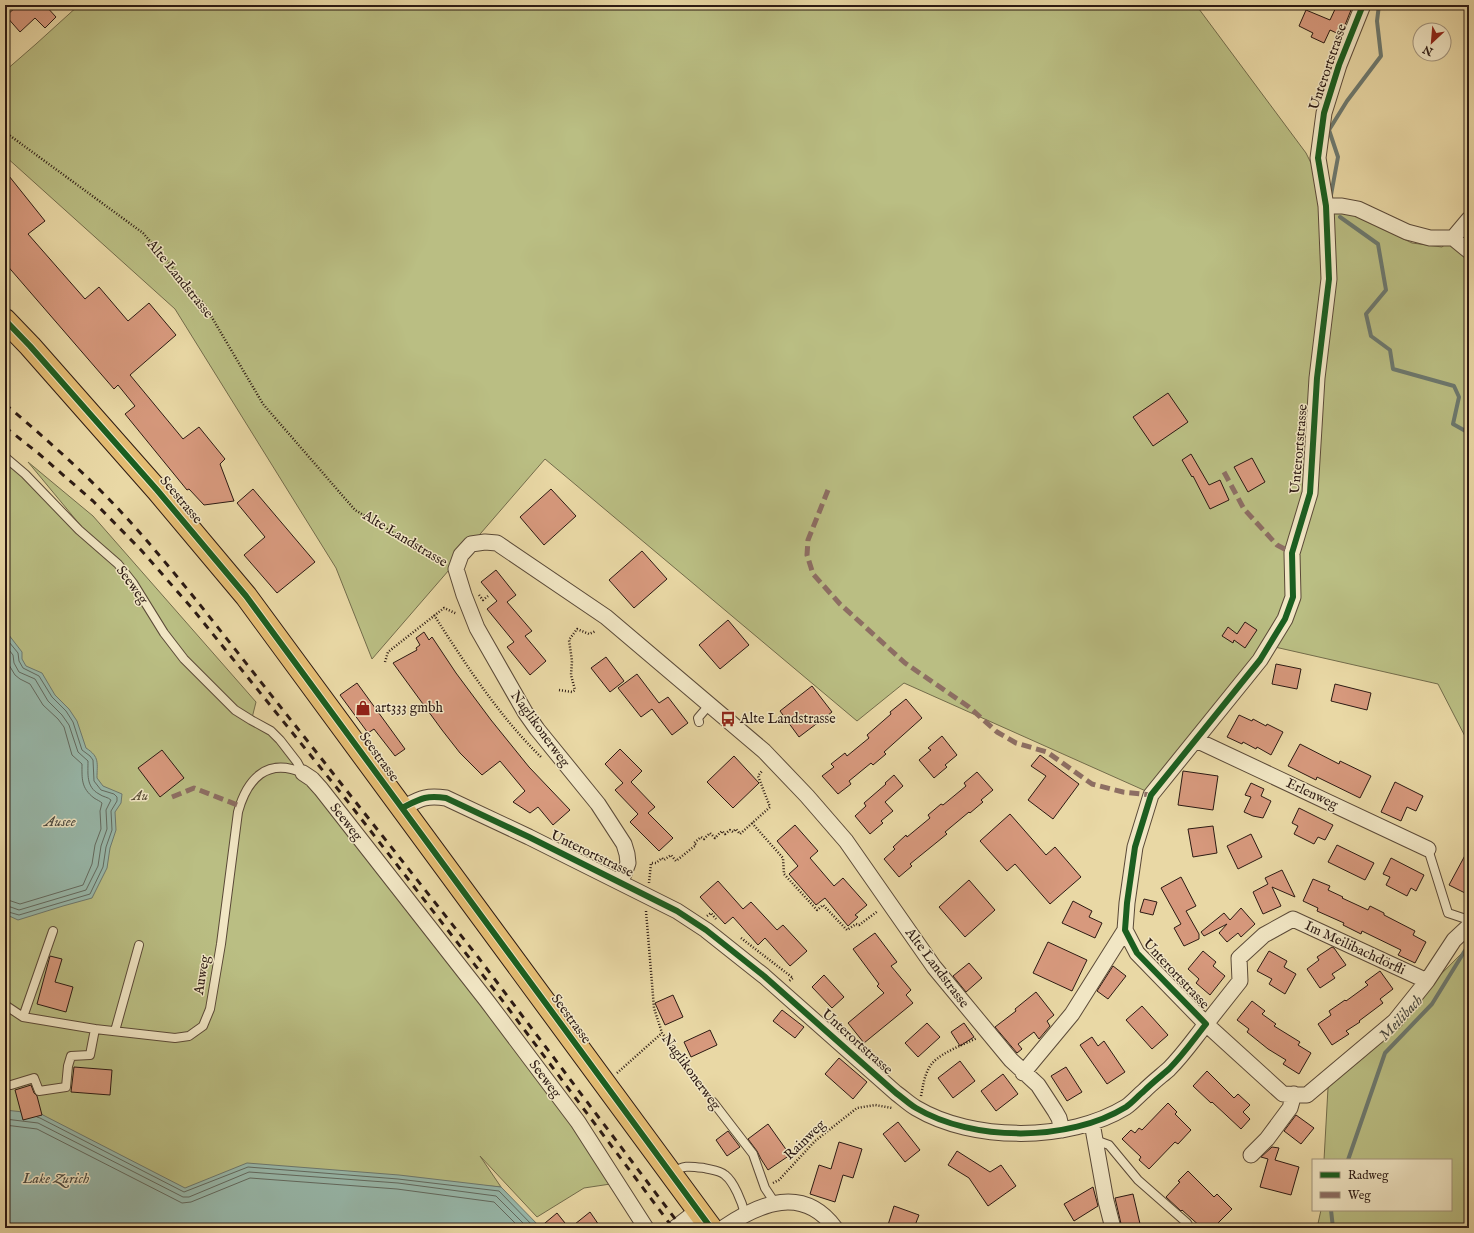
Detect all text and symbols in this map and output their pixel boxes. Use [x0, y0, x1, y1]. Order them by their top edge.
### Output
street label: Unterortstrasse [1305, 21, 1351, 112]
north arrow [1412, 22, 1452, 62]
text: N [1420, 42, 1436, 59]
street label: Alte Landstrasse [142, 235, 217, 322]
street label: Unterortstrasse [1286, 403, 1312, 495]
street label: Seestrasse [156, 472, 207, 528]
street label: Alte Landstrasse [358, 506, 451, 572]
street label: Seeweg [112, 562, 152, 608]
street label: Naglikonerweg [506, 687, 574, 771]
shop icon: art333 gmbh [354, 699, 372, 717]
place label: art333 gmbh [375, 699, 444, 717]
bus stop icon: Alte Landstrasse [719, 710, 737, 728]
place label: Alte Landstrasse [739, 710, 836, 728]
street label: Seestrasse [355, 729, 403, 786]
street label: Erlenweg [1283, 774, 1341, 814]
park label: Au [130, 787, 148, 805]
street label: Seeweg [326, 799, 367, 845]
water label: Ausee [42, 812, 76, 831]
street label: Unterortstrasse [548, 826, 637, 882]
street label: Im Meilibachdörfli [1302, 917, 1408, 979]
street label: Alte Landstrasse [900, 924, 973, 1012]
street label: Unterortstrasse [1139, 935, 1214, 1013]
street label: Auweg [190, 953, 214, 997]
street label: Seestrasse [547, 991, 595, 1048]
water label: Meilibach [1375, 991, 1427, 1045]
street label: Unterortstrasse [818, 1005, 897, 1079]
street label: Naglikonerweg [657, 1030, 725, 1114]
street label: Seeweg [525, 1056, 565, 1102]
street label: Rainweg [780, 1116, 830, 1164]
legend [1312, 1159, 1452, 1211]
text: Radweg [1348, 1168, 1389, 1183]
water label: Lake Zurich [22, 1169, 90, 1189]
text: Weg [1348, 1188, 1371, 1203]

